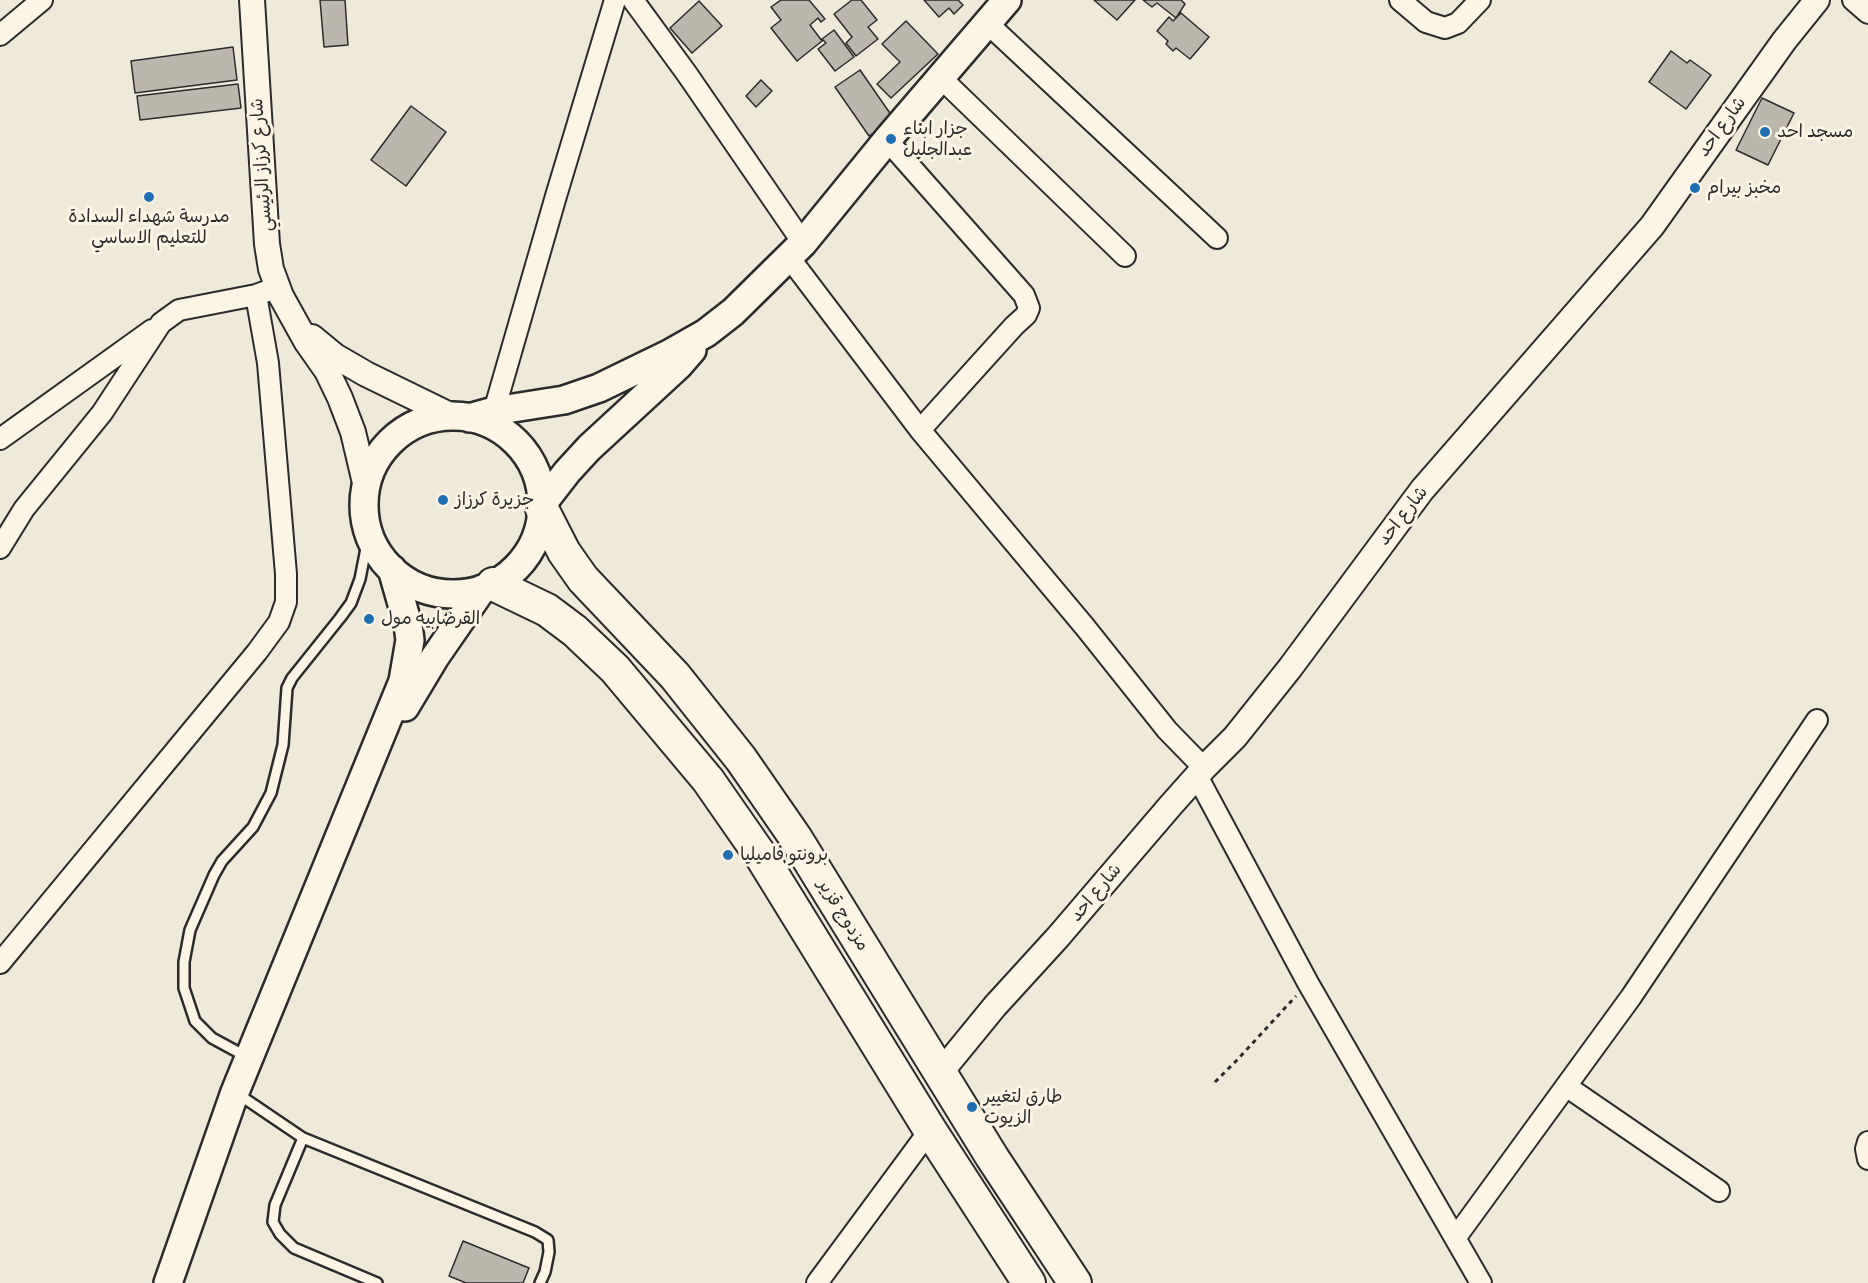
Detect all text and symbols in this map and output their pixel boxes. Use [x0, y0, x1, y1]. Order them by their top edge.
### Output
street label: شارع احد [1693, 93, 1751, 161]
street label: شارع كرزاز الرئيسي [247, 98, 277, 232]
place label: جزار ابناء عبدالجليل [903, 118, 972, 160]
place label: مسجد احد [1777, 121, 1853, 143]
marker: مسجد احد [1758, 125, 1772, 139]
marker: جزار ابناء عبدالجليل [884, 132, 898, 146]
place label: مخبز بيرام [1707, 177, 1781, 199]
marker: مخبز بيرام [1688, 181, 1702, 195]
marker: مدرسة شهداء السدادة للتعليم الاساسي [142, 190, 156, 204]
place label: مدرسة شهداء السدادة للتعليم الاساسي [68, 206, 230, 248]
street label: شارع احد [1373, 482, 1433, 550]
place label: جزيرة كرزاز [455, 489, 534, 511]
marker: جزيرة كرزاز [436, 493, 450, 507]
place label: القرضابيه مول [381, 608, 480, 630]
marker: القرضابيه مول [362, 612, 376, 626]
place label: برونتو فاميليا [740, 844, 828, 866]
marker: برونتو فاميليا [721, 848, 735, 862]
street label: شارع احد [1066, 860, 1126, 926]
street label: مزدوج قزير [812, 875, 874, 955]
place label: طارق لتغيير الزيوت [984, 1086, 1062, 1128]
marker: طارق لتغيير الزيوت [965, 1100, 979, 1114]

